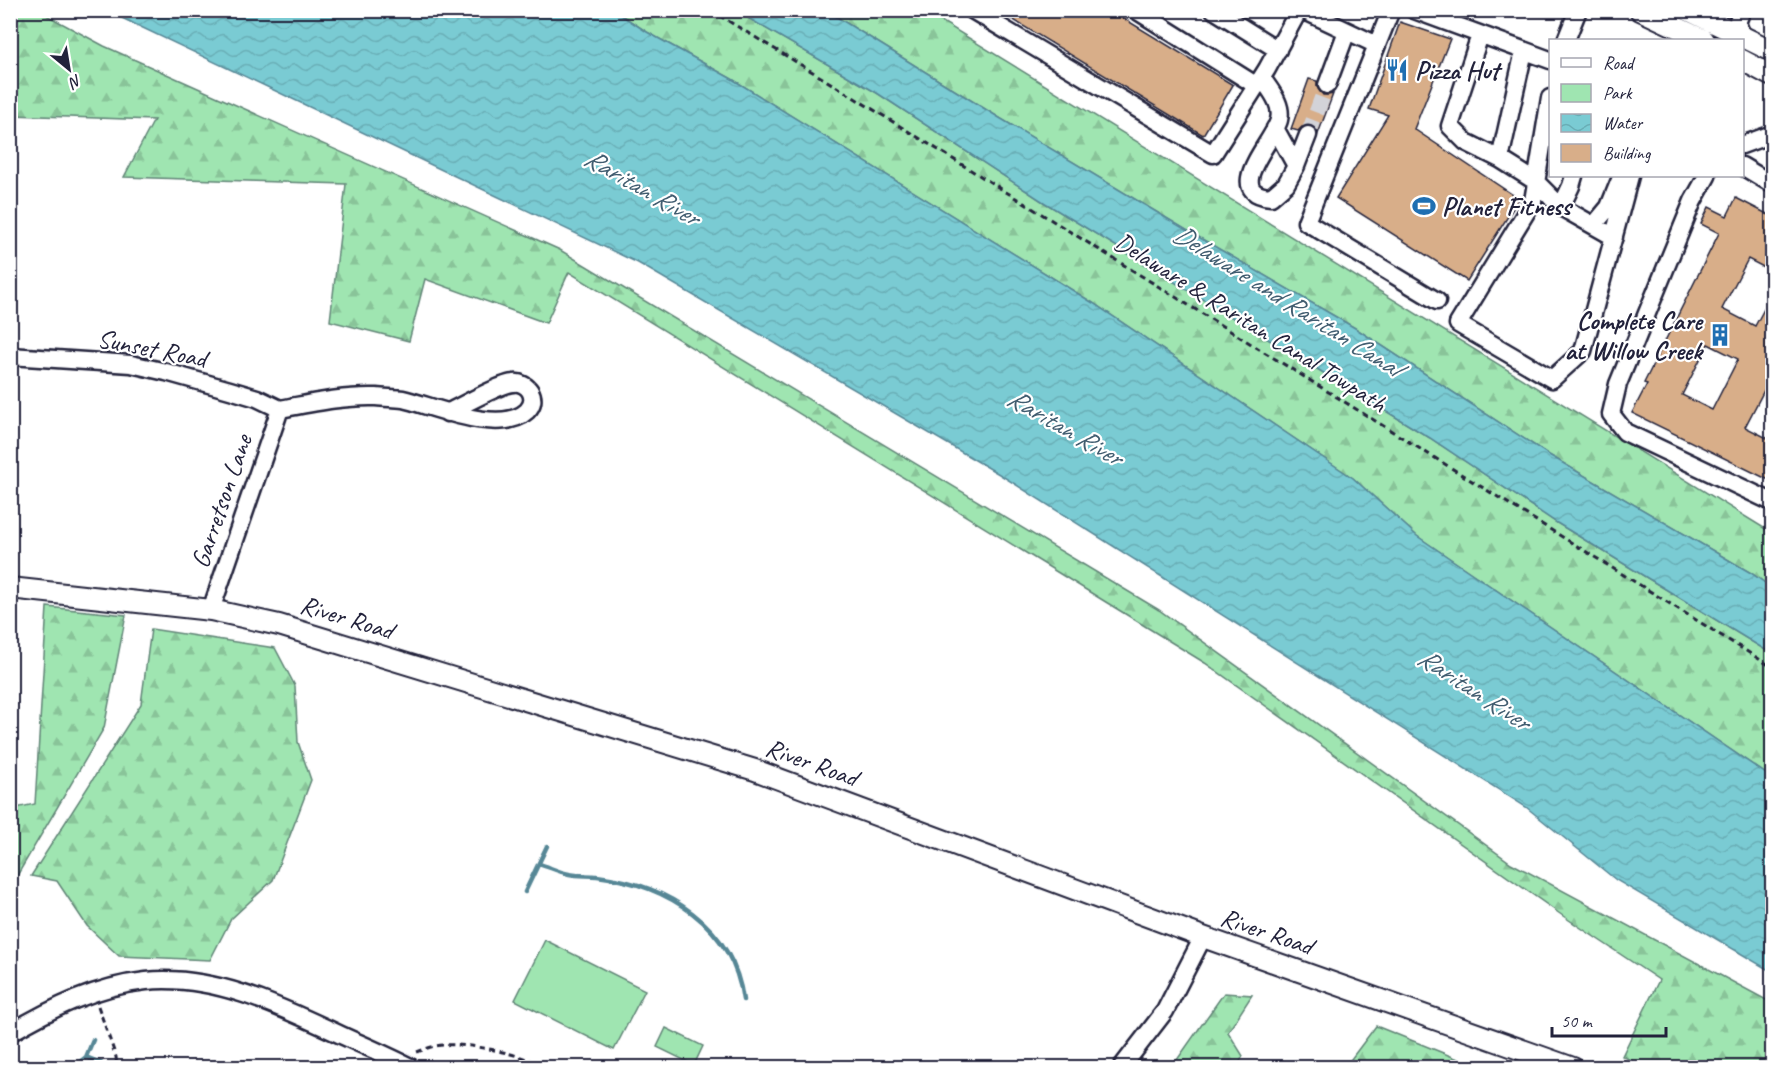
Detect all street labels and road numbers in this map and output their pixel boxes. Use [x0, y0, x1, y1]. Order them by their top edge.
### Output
street label: Delaware & Raritan Canal Towpath [1109, 225, 1394, 420]
street label: Sunset Road [95, 322, 213, 376]
street label: Garretson Lane [183, 429, 260, 572]
street label: River Road [296, 588, 401, 648]
street label: River Road [761, 731, 866, 796]
street label: River Road [1216, 900, 1321, 964]

